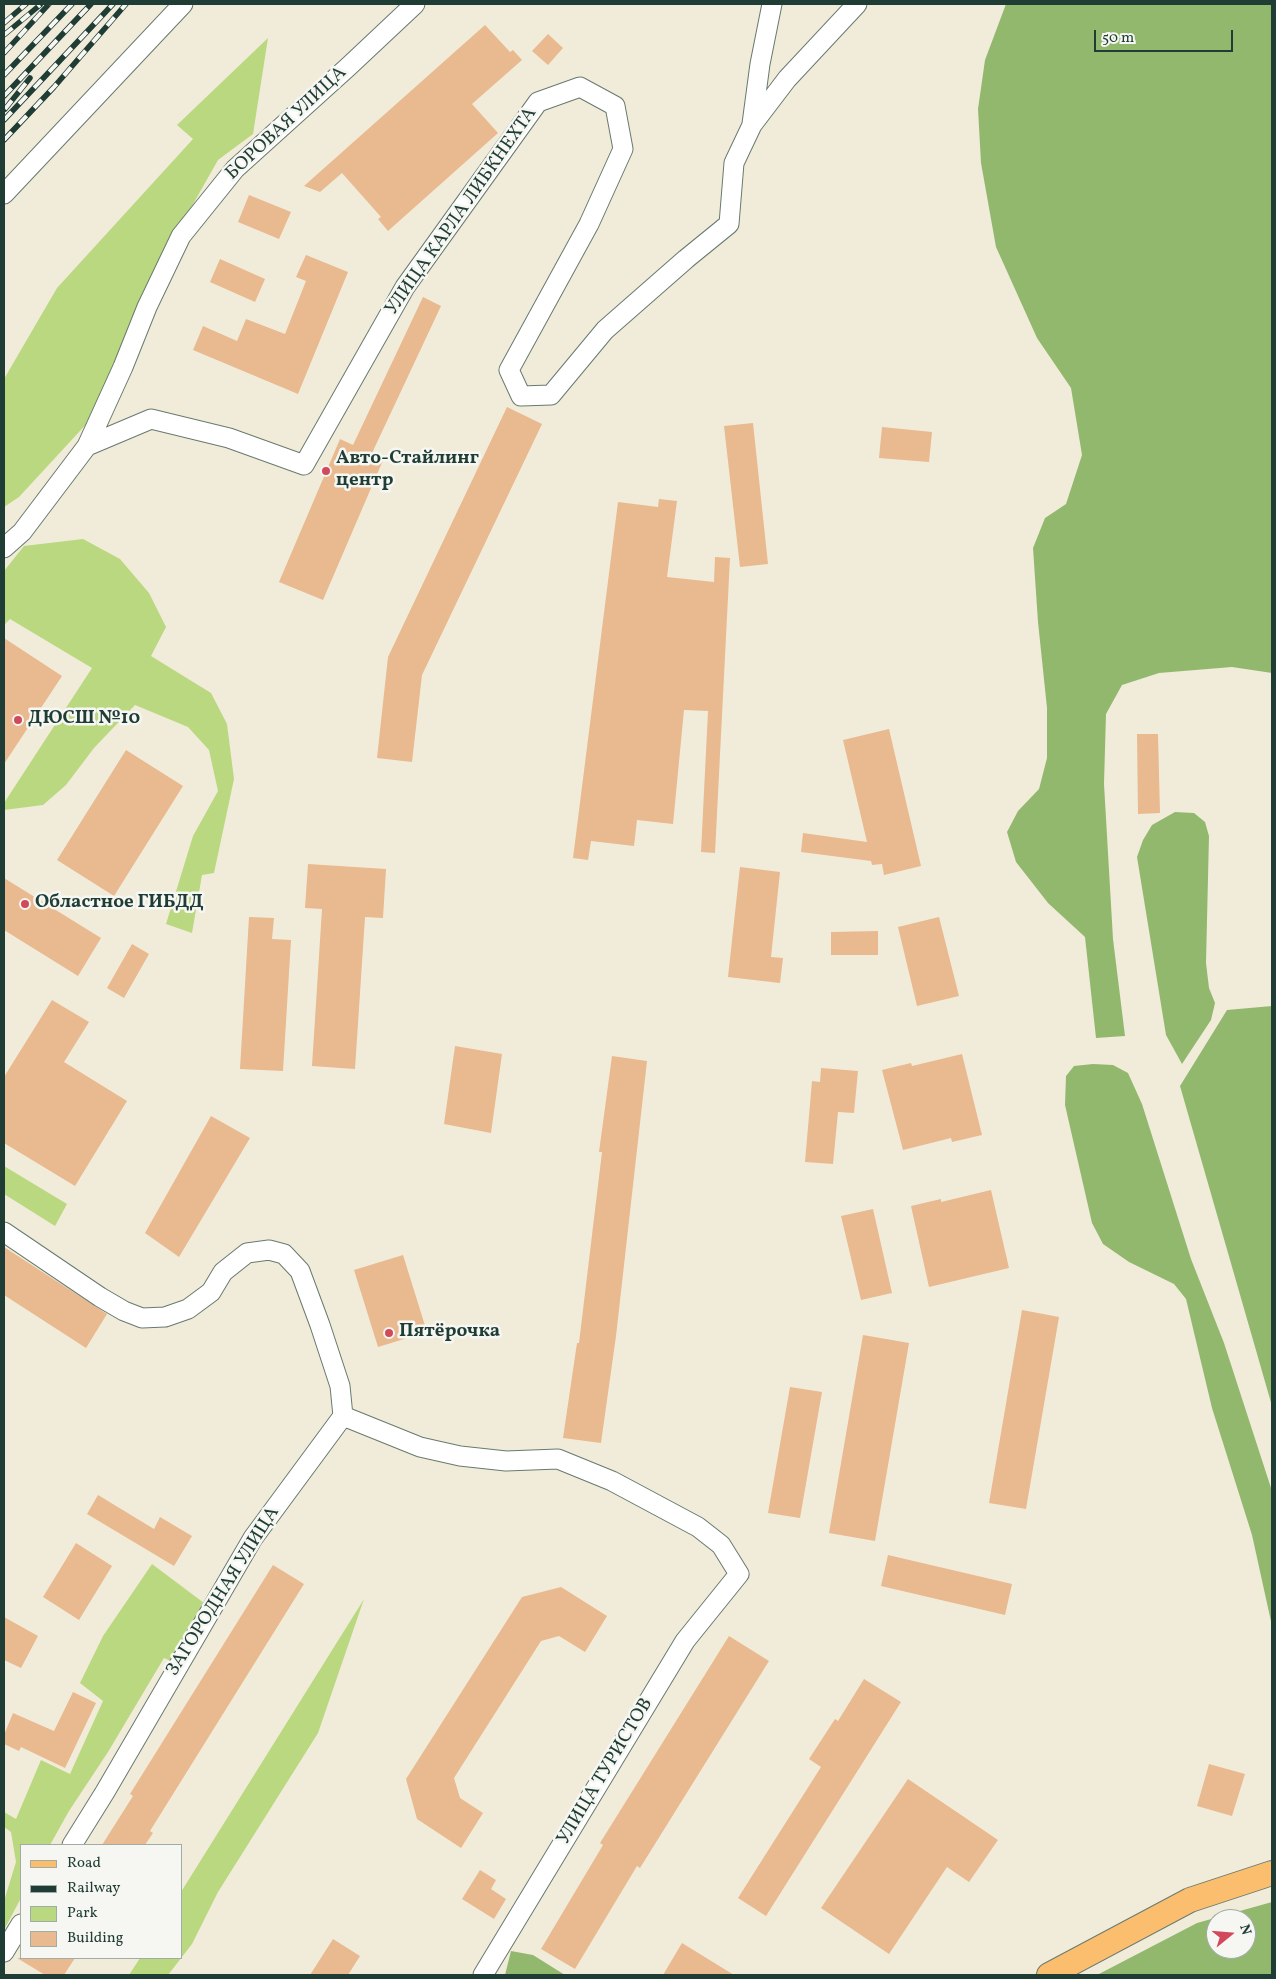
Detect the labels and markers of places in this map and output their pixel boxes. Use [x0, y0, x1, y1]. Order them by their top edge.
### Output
place label: Авто-Стайлинг центр [336, 449, 479, 493]
marker: Авто-Стайлинг центр [320, 465, 332, 477]
place label: ДЮСШ №10 [28, 709, 140, 731]
marker: ДЮСШ №10 [12, 714, 24, 726]
place label: Областное ГИБДД [35, 893, 204, 915]
marker: Областное ГИБДД [19, 898, 31, 910]
place label: Пятёрочка [399, 1322, 500, 1344]
marker: Пятёрочка [383, 1327, 395, 1339]

